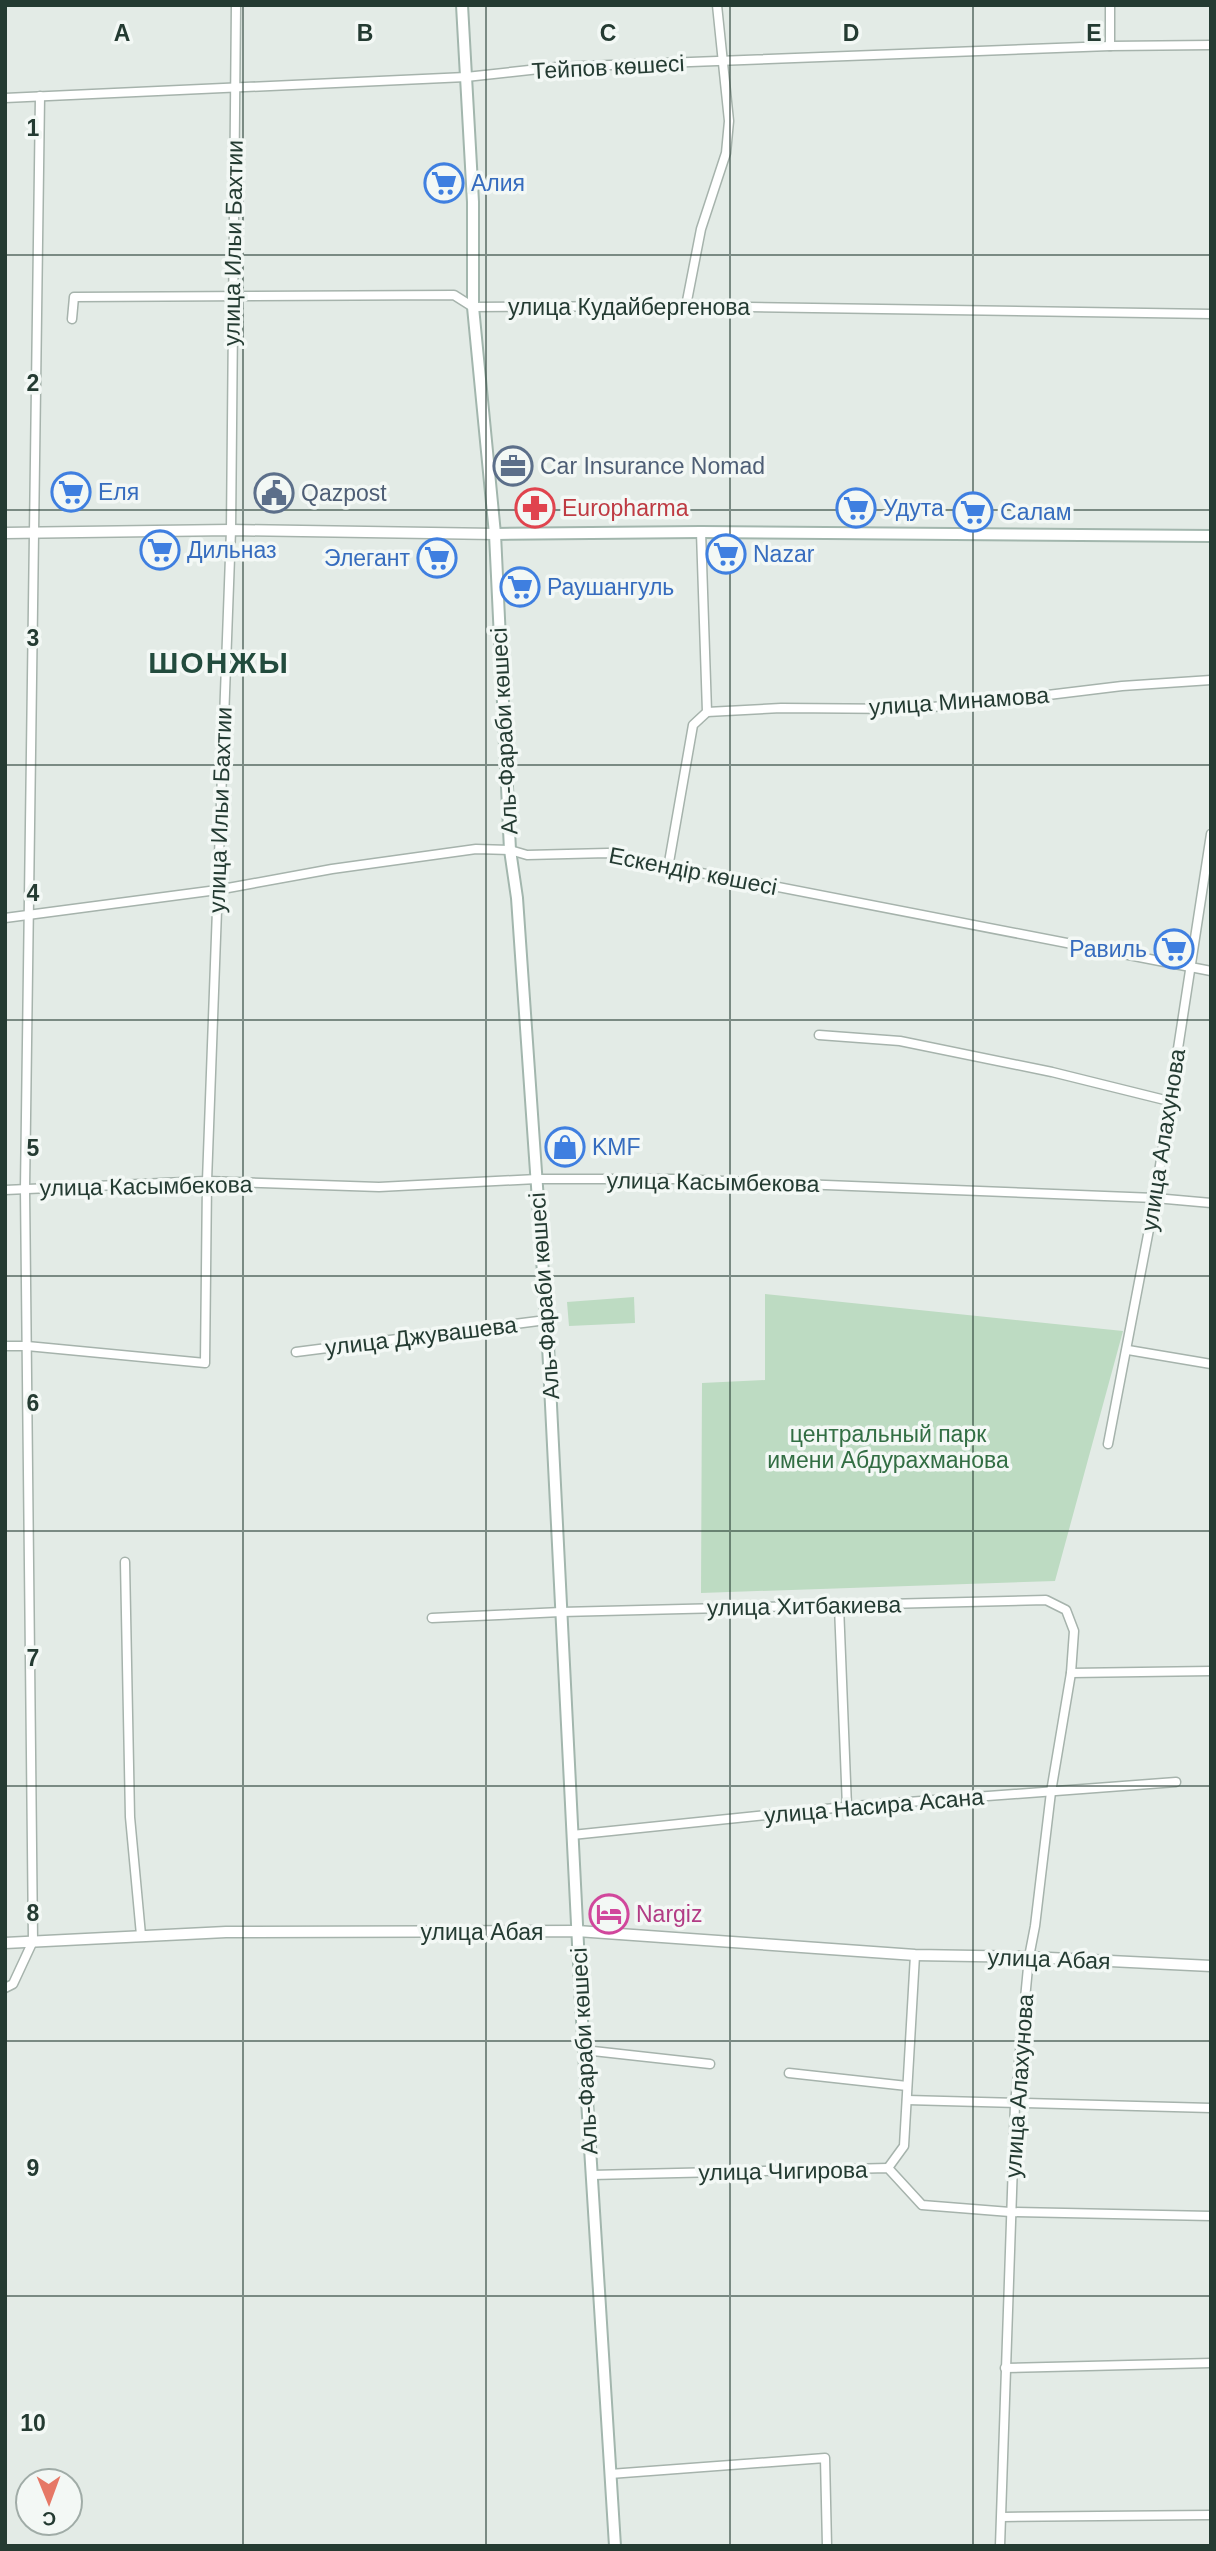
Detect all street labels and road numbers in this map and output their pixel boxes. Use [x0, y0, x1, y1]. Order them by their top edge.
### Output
street label: Тейпов көшесі [531, 50, 685, 84]
street label: улица Ильи Бахтии [218, 140, 248, 346]
street label: улица Кудайбергенова [508, 294, 750, 320]
street label: Аль-Фараби көшесі [486, 627, 522, 835]
street label: улица Минамова [868, 682, 1050, 720]
street label: улица Ильи Бахтии [203, 707, 237, 913]
street label: Ескендір көшесі [607, 842, 779, 900]
street label: улица Алахунова [1136, 1047, 1190, 1233]
street label: улица Касымбекова [606, 1167, 820, 1197]
street label: улица Касымбекова [39, 1171, 253, 1201]
street label: Аль-Фараби көшесі [524, 1192, 564, 1400]
street label: улица Джувашева [324, 1311, 519, 1361]
street label: улица Хитбакиева [707, 1591, 902, 1621]
street label: улица Насира Асана [763, 1783, 985, 1829]
street label: улица Абая [421, 1919, 543, 1945]
street label: улица Абая [987, 1944, 1111, 1974]
street label: Аль-Фараби көшесі [566, 1947, 602, 2155]
street label: улица Алахунова [1000, 1993, 1038, 2179]
street label: улица Чигирова [698, 2157, 868, 2185]

